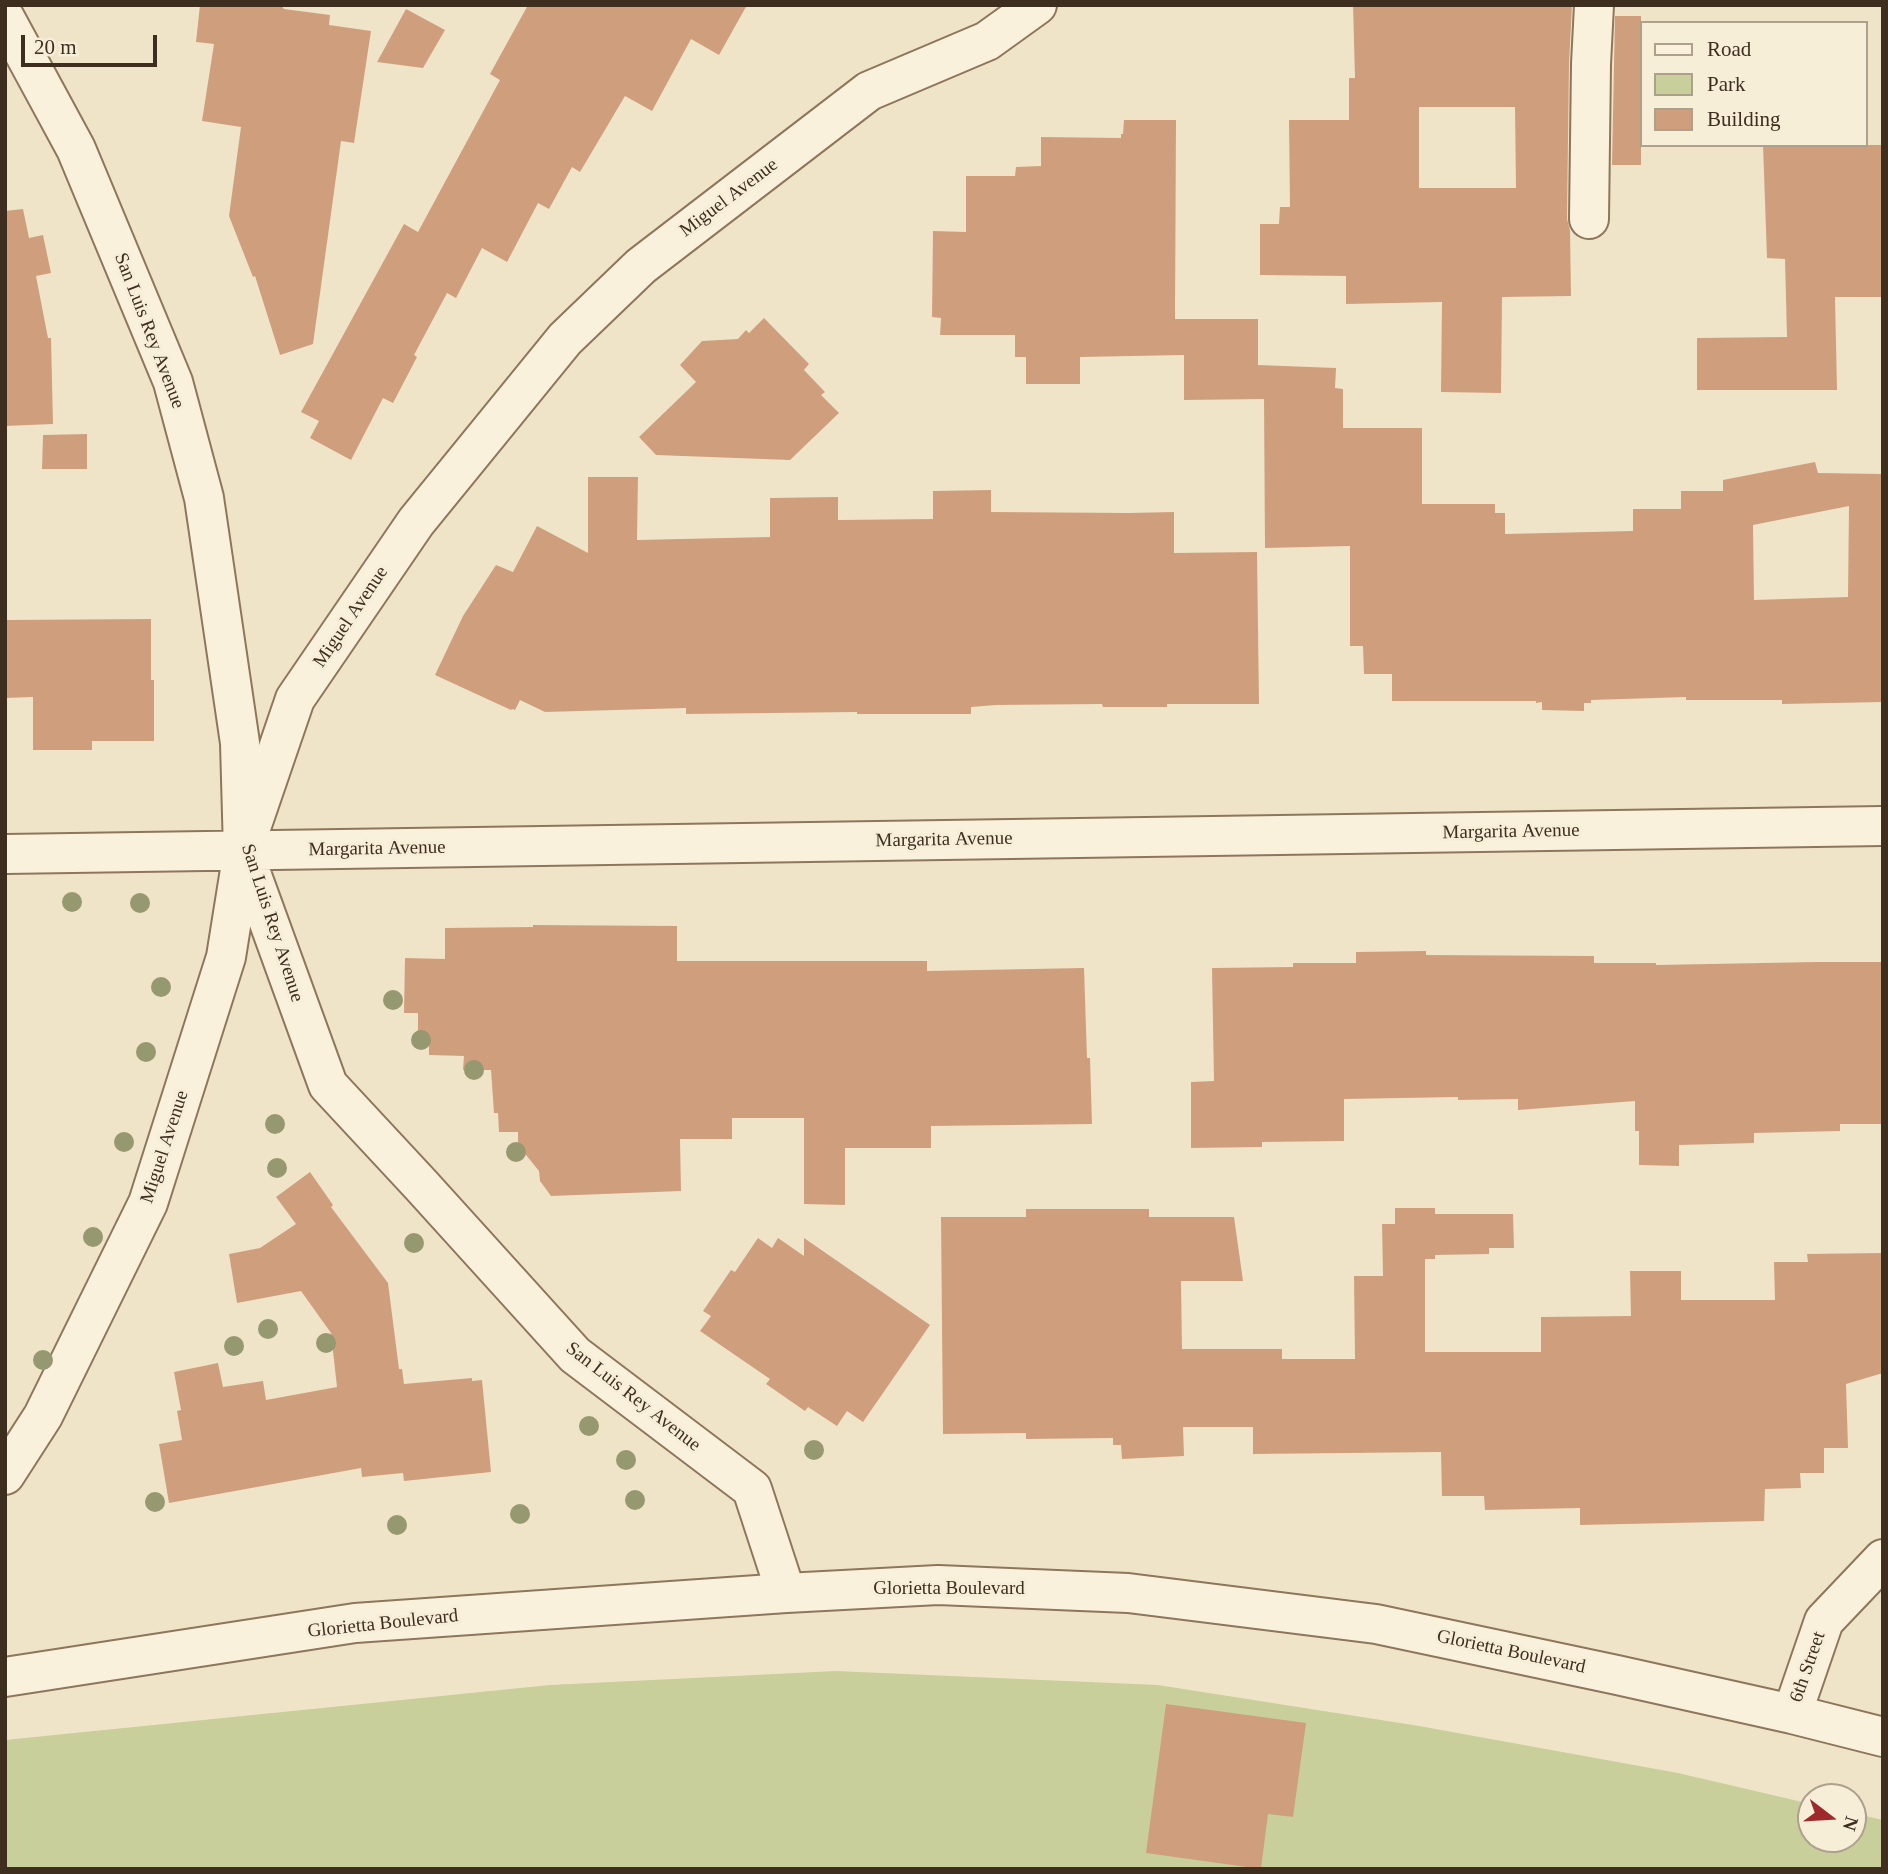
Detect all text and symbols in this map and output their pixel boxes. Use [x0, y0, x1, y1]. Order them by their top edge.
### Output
scale bar [24, 21, 161, 65]
legend [1640, 21, 1867, 147]
text: 20 m [34, 35, 77, 59]
text: Road [1707, 37, 1751, 61]
text: Park [1707, 72, 1746, 96]
text: Building [1707, 107, 1781, 131]
street label: Miguel Avenue [675, 154, 783, 242]
street label: San Luis Rey Avenue [109, 250, 189, 412]
street label: Miguel Avenue [309, 562, 393, 672]
street label: Margarita Avenue [1442, 819, 1580, 845]
street label: Margarita Avenue [875, 827, 1013, 853]
street label: Margarita Avenue [308, 836, 446, 862]
street label: San Luis Rey Avenue [236, 841, 308, 1005]
street label: Miguel Avenue [136, 1088, 194, 1206]
street label: San Luis Rey Avenue [561, 1337, 705, 1457]
street label: Glorietta Boulevard [873, 1578, 1025, 1600]
street label: Glorietta Boulevard [307, 1605, 459, 1643]
street label: Glorietta Boulevard [1435, 1625, 1587, 1679]
street label: 6th Street [1785, 1629, 1831, 1705]
north arrow [1797, 1783, 1867, 1853]
text: N [1839, 1814, 1863, 1833]

